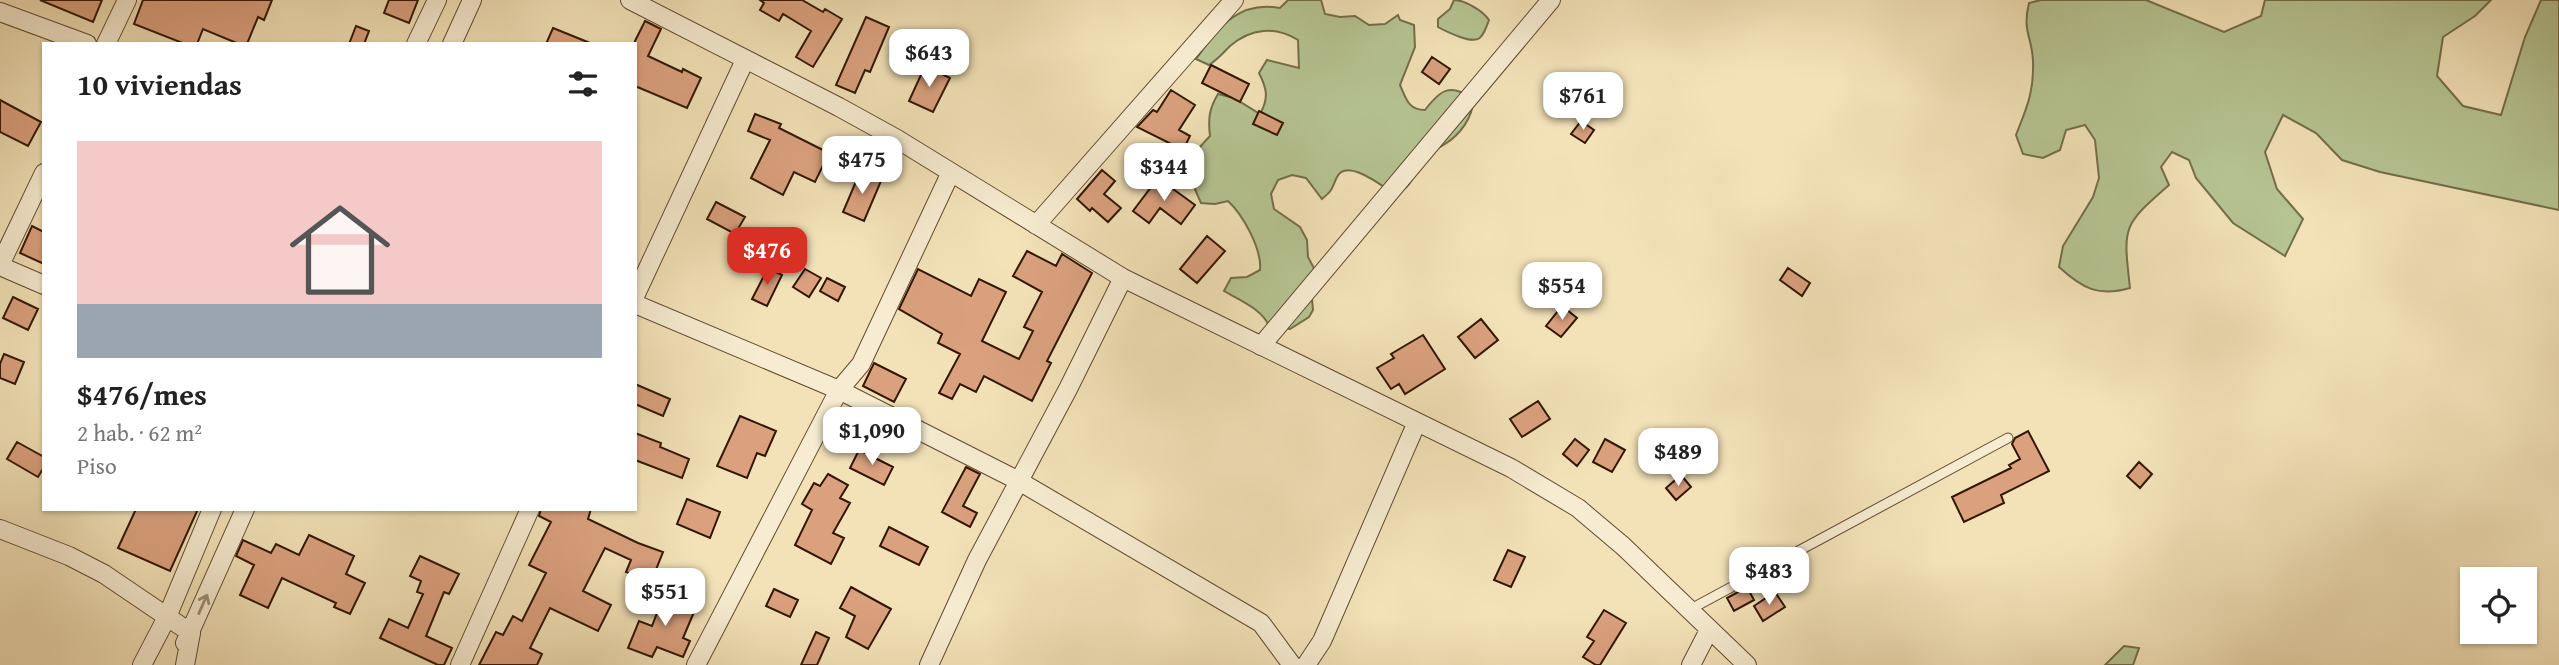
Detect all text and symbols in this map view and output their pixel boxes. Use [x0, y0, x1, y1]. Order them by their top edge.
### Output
pin: $643 [888, 29, 970, 89]
text: $643 [905, 35, 953, 68]
text: 10 viviendas [77, 62, 242, 106]
icon: filters [564, 65, 602, 103]
pin: $761 [1542, 72, 1624, 132]
text: $761 [1559, 78, 1607, 111]
pin: $475 [821, 136, 903, 196]
text: $475 [838, 142, 886, 175]
pin: $344 [1123, 144, 1205, 203]
text: $344 [1140, 149, 1188, 182]
icon: home [277, 187, 403, 313]
pin: $476 [726, 228, 808, 287]
text: $476 [743, 233, 791, 266]
pin: $554 [1521, 262, 1603, 322]
text: $554 [1538, 268, 1586, 301]
text: $476/mes [77, 372, 207, 416]
pin: $1,090 [815, 407, 929, 467]
text: $1,090 [839, 413, 905, 446]
text: 2 hab. · 62 m² [77, 416, 202, 449]
pin: $489 [1637, 428, 1719, 488]
text: $489 [1654, 434, 1702, 467]
text: Piso [77, 449, 117, 482]
pin: $483 [1728, 548, 1810, 607]
text: $483 [1745, 553, 1793, 586]
map controls [2460, 567, 2537, 644]
button: locate [2460, 567, 2537, 644]
pin: $551 [624, 568, 706, 628]
text: $551 [641, 574, 689, 607]
one-way arrow [198, 594, 211, 615]

